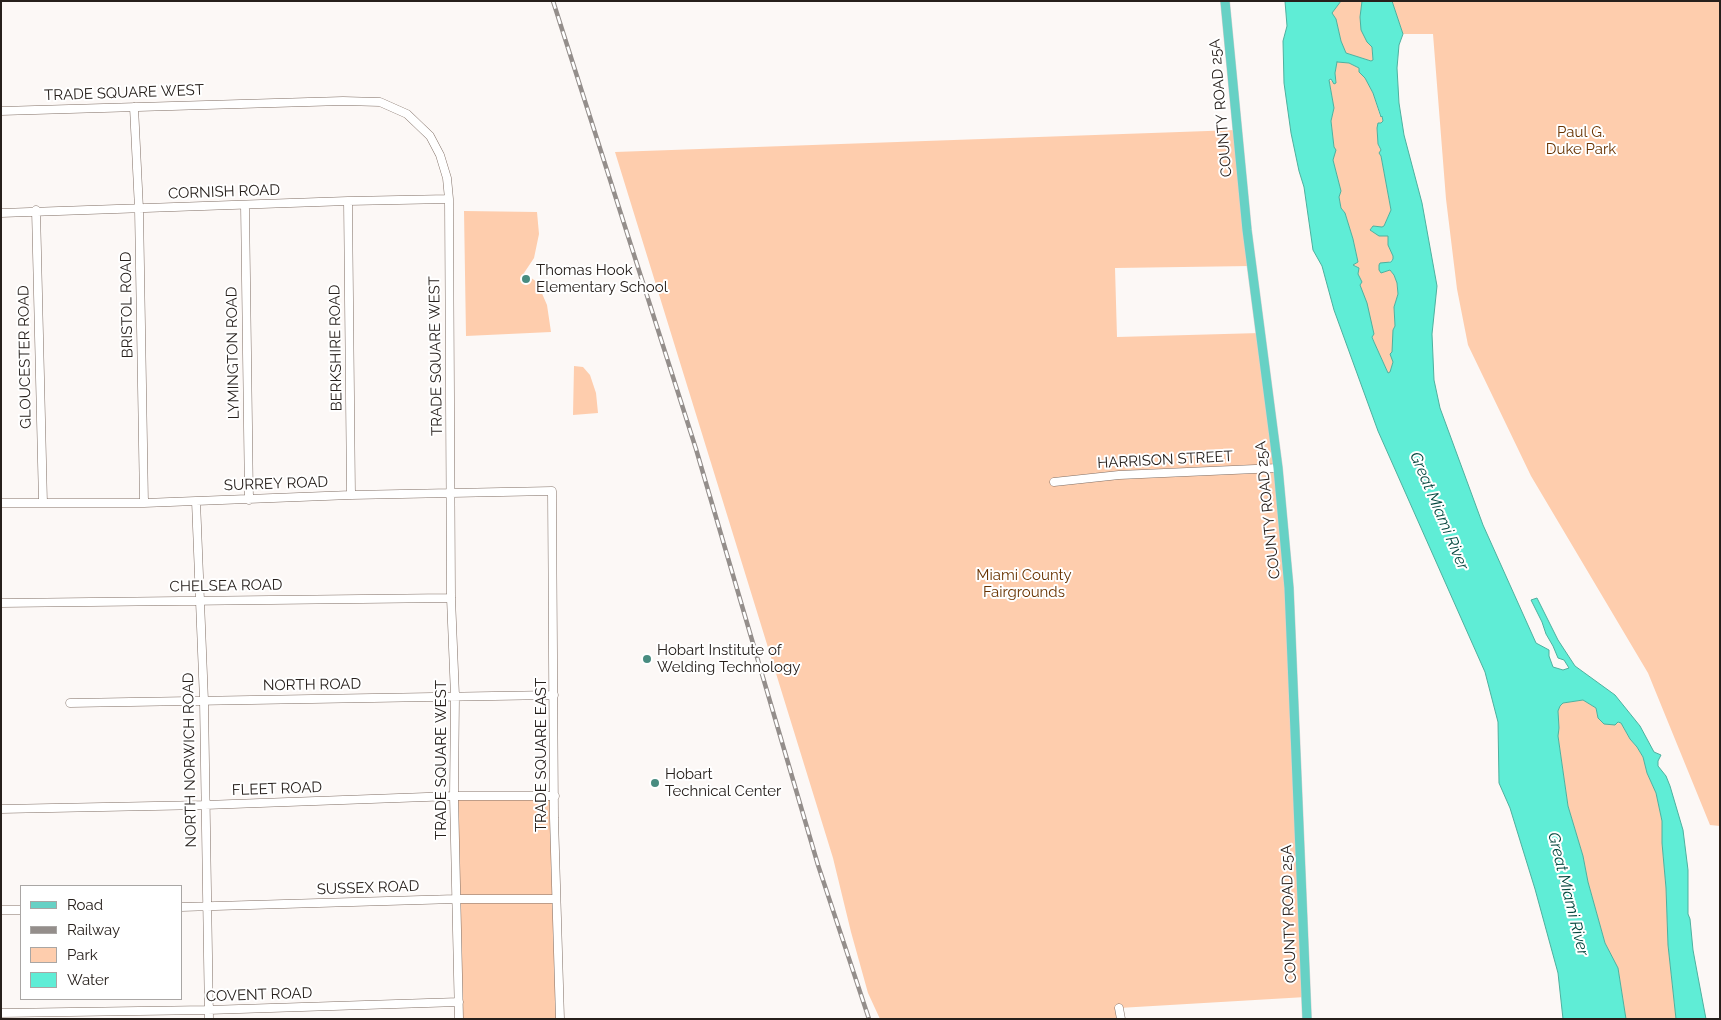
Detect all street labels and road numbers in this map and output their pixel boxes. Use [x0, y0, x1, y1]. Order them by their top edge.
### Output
street label: COUNTY ROAD 25A [1206, 38, 1236, 178]
street label: TRADE SQUARE WEST [44, 81, 204, 105]
street label: CORNISH ROAD [168, 181, 280, 203]
street label: BRISTOL ROAD [117, 251, 137, 359]
street label: TRADE SQUARE WEST [426, 276, 446, 436]
street label: BERKSHIRE ROAD [326, 284, 346, 412]
street label: GLOUCESTER ROAD [15, 285, 35, 429]
street label: LYMINGTON ROAD [223, 286, 243, 420]
street label: COUNTY ROAD 25A [1252, 440, 1284, 580]
street label: HARRISON STREET [1097, 447, 1233, 473]
street label: SURREY ROAD [224, 473, 328, 495]
street label: CHELSEA ROAD [169, 576, 283, 596]
street label: NORTH NORWICH ROAD [179, 672, 201, 848]
street label: NORTH ROAD [263, 675, 361, 695]
street label: TRADE SQUARE EAST [532, 678, 550, 832]
street label: TRADE SQUARE WEST [432, 680, 450, 840]
street label: FLEET ROAD [232, 778, 322, 800]
street label: COUNTY ROAD 25A [1278, 844, 1300, 984]
street label: SUSSEX ROAD [316, 877, 420, 899]
street label: COVENT ROAD [205, 984, 313, 1006]

